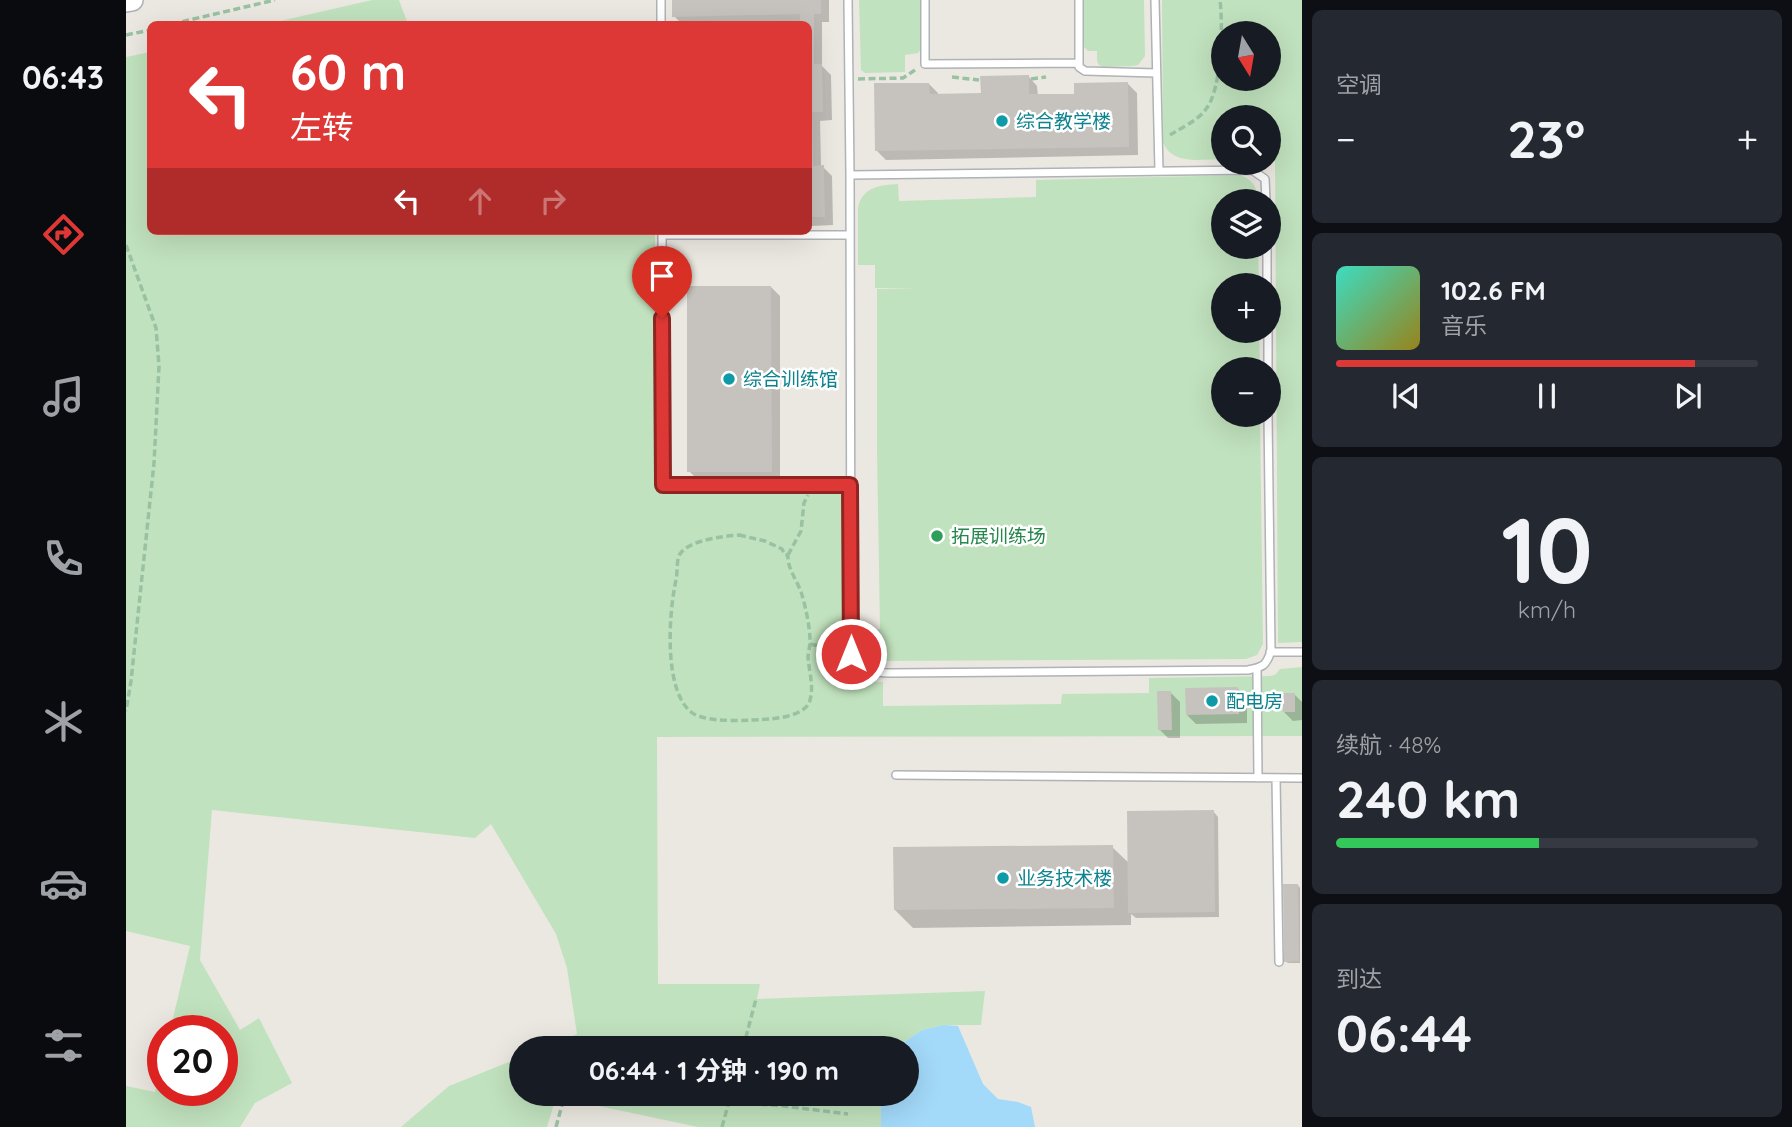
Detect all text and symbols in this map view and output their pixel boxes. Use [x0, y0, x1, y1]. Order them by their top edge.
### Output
north arrow [1211, 21, 1281, 91]
map controls [1211, 21, 1281, 427]
text: 60 m [290, 41, 406, 102]
icon: left [175, 49, 266, 140]
text: 06:43 [22, 57, 104, 97]
text: 空调 [1336, 70, 1382, 99]
button: search [1211, 105, 1281, 175]
text: 23° [1507, 106, 1585, 171]
text: 左转 [290, 107, 354, 147]
place label: 综合教学楼 [1016, 109, 1111, 133]
marker: 综合教学楼 [994, 113, 1010, 129]
text: − [1336, 115, 1356, 163]
text: + [1737, 115, 1758, 163]
icon: left [388, 182, 426, 220]
icon: ahead [461, 182, 499, 220]
icon: right [534, 182, 572, 220]
button: layers [1211, 189, 1281, 259]
icon: directions [39, 210, 88, 259]
pin [632, 246, 692, 318]
icon: arrive [643, 257, 681, 295]
button: + [1211, 273, 1281, 343]
text: 102.6 FM [1441, 274, 1546, 307]
text: 音乐 [1441, 311, 1487, 340]
button: − [1211, 357, 1281, 427]
place label: 综合训练馆 [743, 367, 838, 391]
marker: 综合训练馆 [721, 371, 737, 387]
icon: music [39, 372, 88, 421]
icon: previous [1387, 377, 1425, 415]
icon: pause [1528, 377, 1566, 415]
icon: next [1669, 377, 1707, 415]
text: 10 [1501, 492, 1593, 606]
place label: 拓展训练场 [951, 524, 1046, 548]
marker: 拓展训练场 [929, 528, 945, 544]
icon: phone [39, 534, 88, 583]
text: km/h [1518, 595, 1576, 624]
position arrow [814, 617, 888, 691]
place label: 配电房 [1226, 689, 1283, 713]
marker: 配电房 [1204, 693, 1220, 709]
icon: climate [39, 697, 88, 746]
text: 续航 · 48% [1336, 730, 1441, 759]
text: 240 km [1336, 766, 1520, 831]
icon: car [39, 859, 88, 908]
place label: 业务技术楼 [1017, 866, 1112, 890]
marker: 业务技术楼 [995, 870, 1011, 886]
text: 到达 [1336, 964, 1382, 993]
text: 06:44 [1336, 1000, 1472, 1065]
speed limit sign: 20 [147, 1015, 238, 1106]
icon: filters [39, 1021, 88, 1070]
text: 06:44 · 1 分钟 · 190 m [589, 1054, 839, 1087]

